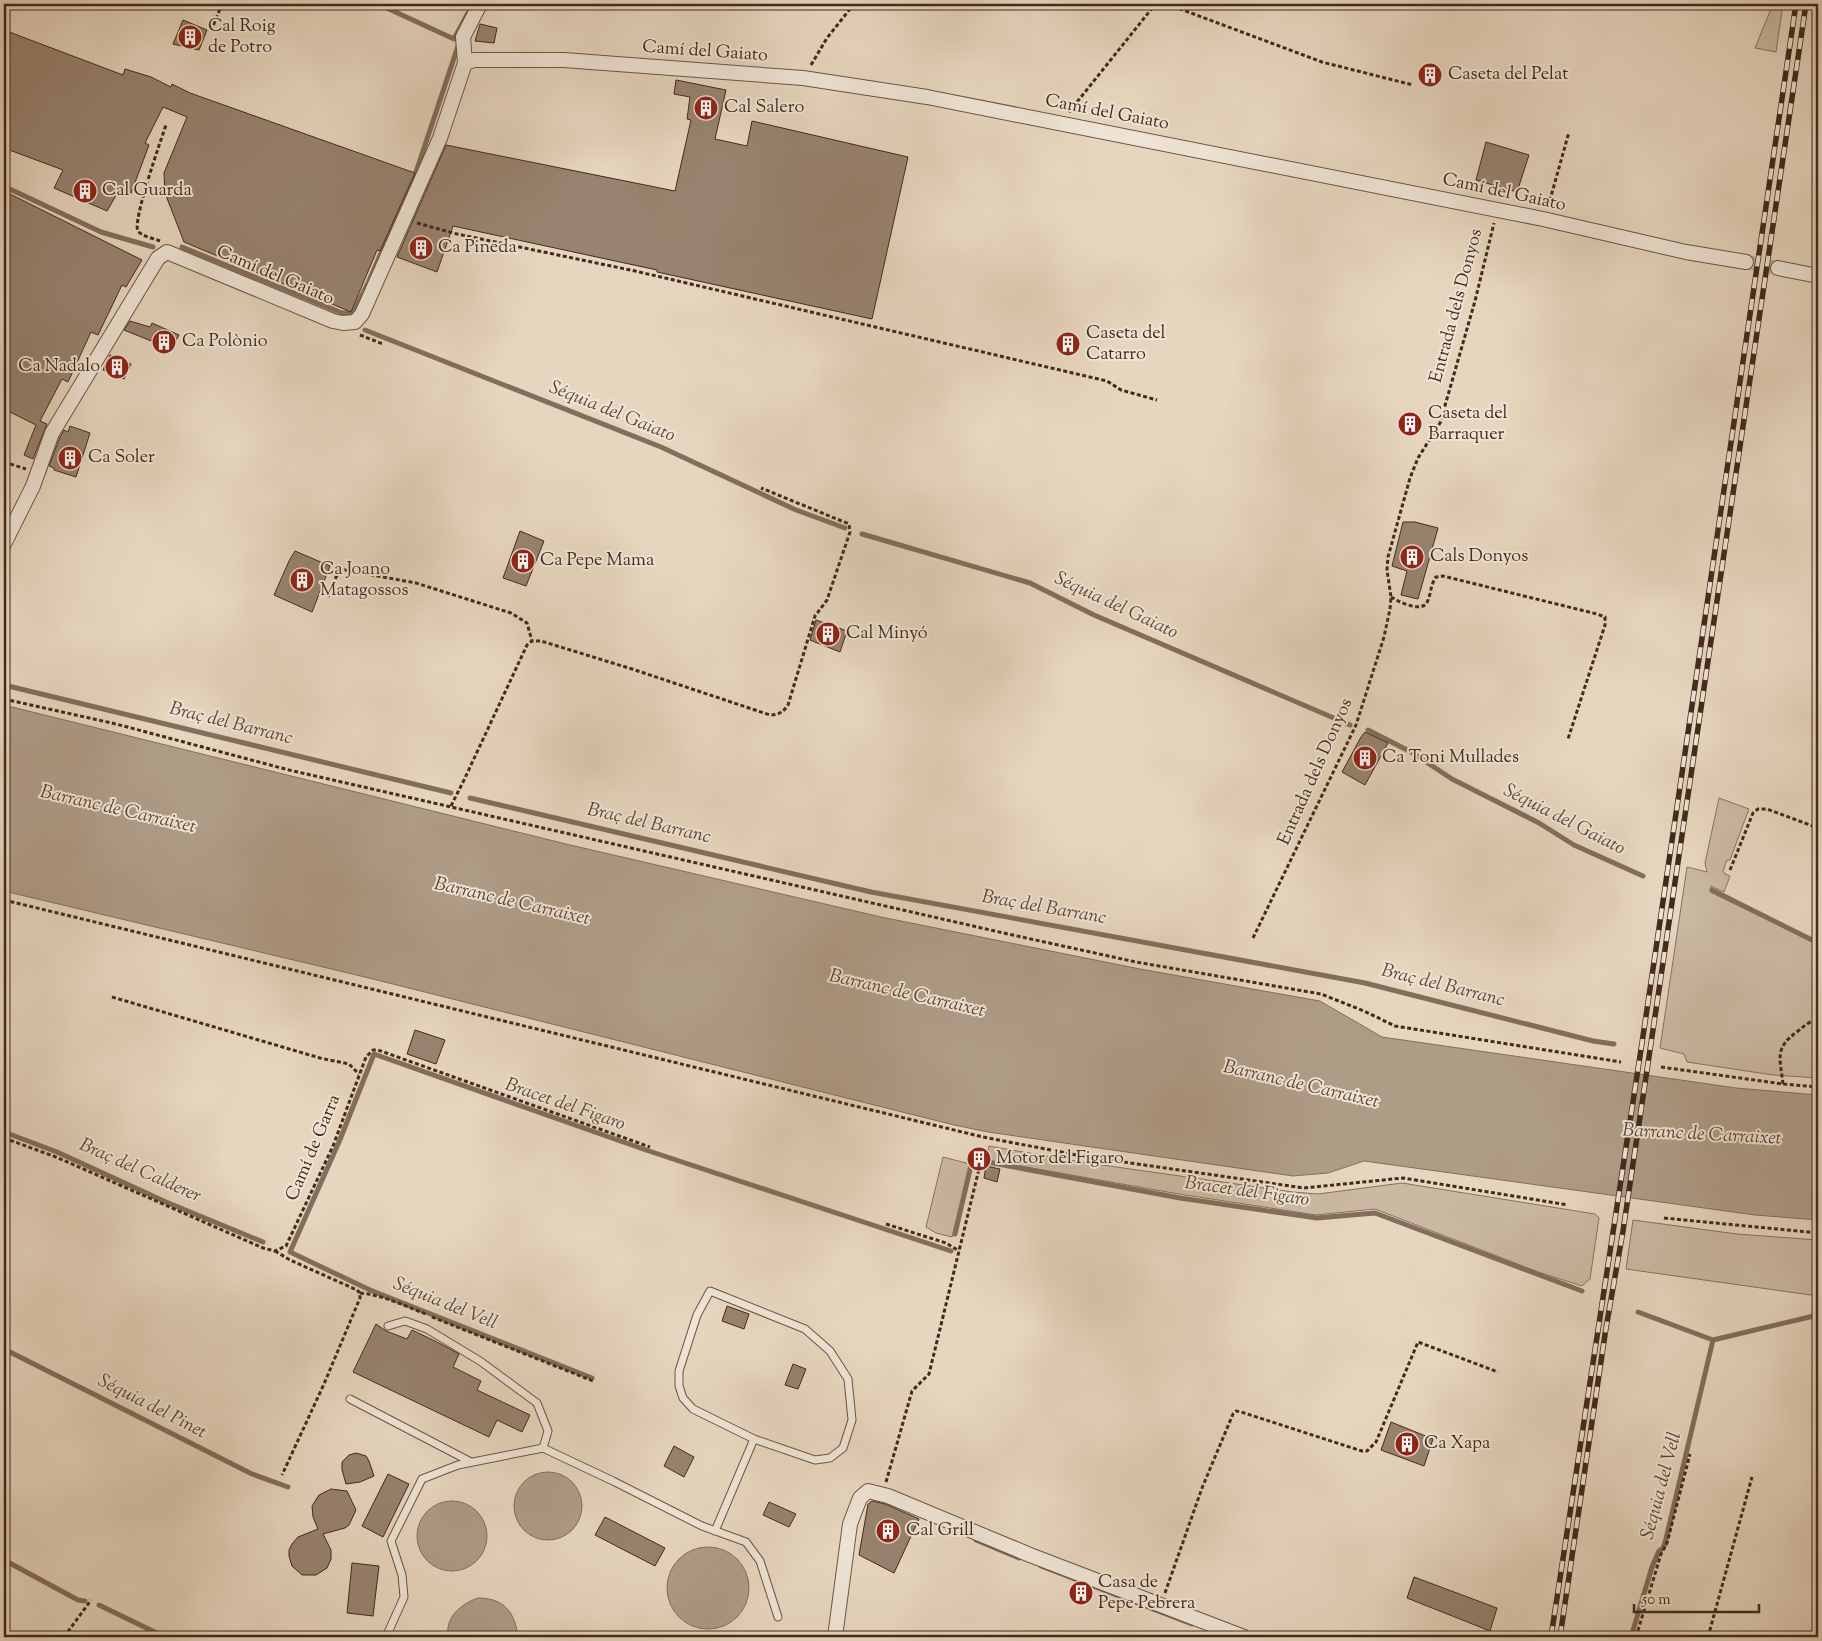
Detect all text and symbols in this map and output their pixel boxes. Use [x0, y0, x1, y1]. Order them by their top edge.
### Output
place label: Cal Roig de Potro [208, 14, 276, 61]
building icon: Cal Roig de Potro [177, 24, 203, 50]
street label: Camí del Gaiato [641, 35, 769, 69]
building icon: Caseta del Pelat [1417, 62, 1443, 88]
place label: Caseta del Pelat [1448, 62, 1568, 88]
street label: Camí del Gaiato [1043, 88, 1171, 138]
building icon: Cal Salero [693, 95, 719, 121]
place label: Cal Salero [724, 95, 804, 121]
street label: Camí del Gaiato [1440, 167, 1568, 219]
building icon: Cal Guarda [72, 178, 98, 204]
place label: Cal Guarda [102, 178, 192, 204]
street label: Entrada dels Donyos [1424, 226, 1490, 386]
building icon: Ca Pineda [408, 235, 434, 261]
place label: Ca Pineda [438, 235, 517, 261]
street label: Camí del Gaiato [212, 239, 338, 313]
place label: Caseta del Catarro [1086, 321, 1166, 368]
building icon: Ca Polònio [151, 329, 177, 355]
place label: Ca Polònio [182, 329, 268, 355]
building icon: Caseta del Catarro [1055, 331, 1081, 357]
place label: Ca Nadalo [18, 354, 100, 380]
building icon: Ca Nadalo [104, 354, 130, 380]
water label: Séquia del Gaiato [545, 374, 679, 450]
place label: Caseta del Barraquer [1428, 401, 1508, 448]
building icon: Caseta del Barraquer [1397, 411, 1423, 437]
building icon: Ca Soler [57, 445, 83, 471]
place label: Ca Soler [88, 445, 155, 471]
building icon: Cals Donyos [1399, 544, 1425, 570]
place label: Cals Donyos [1430, 544, 1528, 570]
building icon: Ca Pepe Mama [510, 548, 536, 574]
place label: Ca Pepe Mama [540, 548, 654, 574]
place label: Ca Joano Matagossos [320, 557, 408, 604]
water label: Séquia del Gaiato [1050, 566, 1182, 646]
building icon: Ca Joano Matagossos [289, 567, 315, 593]
building icon: Cal Minyó [815, 621, 841, 647]
place label: Cal Minyó [846, 621, 928, 647]
street label: Entrada dels Donyos [1272, 694, 1360, 850]
water label: Braç del Barranc [167, 696, 295, 752]
building icon: Ca Toni Mullades [1352, 745, 1378, 771]
place label: Ca Toni Mullades [1382, 745, 1519, 771]
water label: Séquia del Gaiato [1498, 778, 1630, 862]
water label: Barranc de Carraixet [37, 779, 199, 841]
water label: Braç del Barranc [585, 797, 714, 851]
water label: Barranc de Carraixet [431, 871, 593, 933]
water label: Braç del Barranc [980, 884, 1108, 932]
water label: Braç del Barranc [1379, 958, 1507, 1014]
water label: Barranc de Carraixet [826, 963, 988, 1025]
water label: Barranc de Carraixet [1220, 1054, 1382, 1116]
water label: Bracet del Figaro [501, 1072, 629, 1138]
street label: Camí de Garra [280, 1091, 348, 1205]
water label: Barranc de Carraixet [1622, 1117, 1782, 1153]
water label: Braç del Calderer [75, 1132, 206, 1210]
building icon: Motor del Figaro [966, 1146, 992, 1172]
place label: Motor del Figaro [996, 1146, 1124, 1172]
water label: Bracet del Figaro [1183, 1170, 1311, 1214]
water label: Séquia del Vell [389, 1271, 501, 1337]
water label: Séquia del Pinet [93, 1368, 211, 1446]
water label: Séquia del Vell [1635, 1429, 1689, 1543]
building icon: Ca Xapa [1394, 1431, 1420, 1457]
place label: Ca Xapa [1424, 1431, 1490, 1457]
building icon: Cal Grill [875, 1518, 901, 1544]
place label: Cal Grill [906, 1518, 974, 1544]
place label: Casa de Pepe Pebrera [1098, 1570, 1195, 1617]
building icon: Casa de Pepe Pebrera [1068, 1580, 1094, 1606]
scale bar [1634, 1581, 1760, 1613]
text: 50 m [1641, 1590, 1671, 1611]

